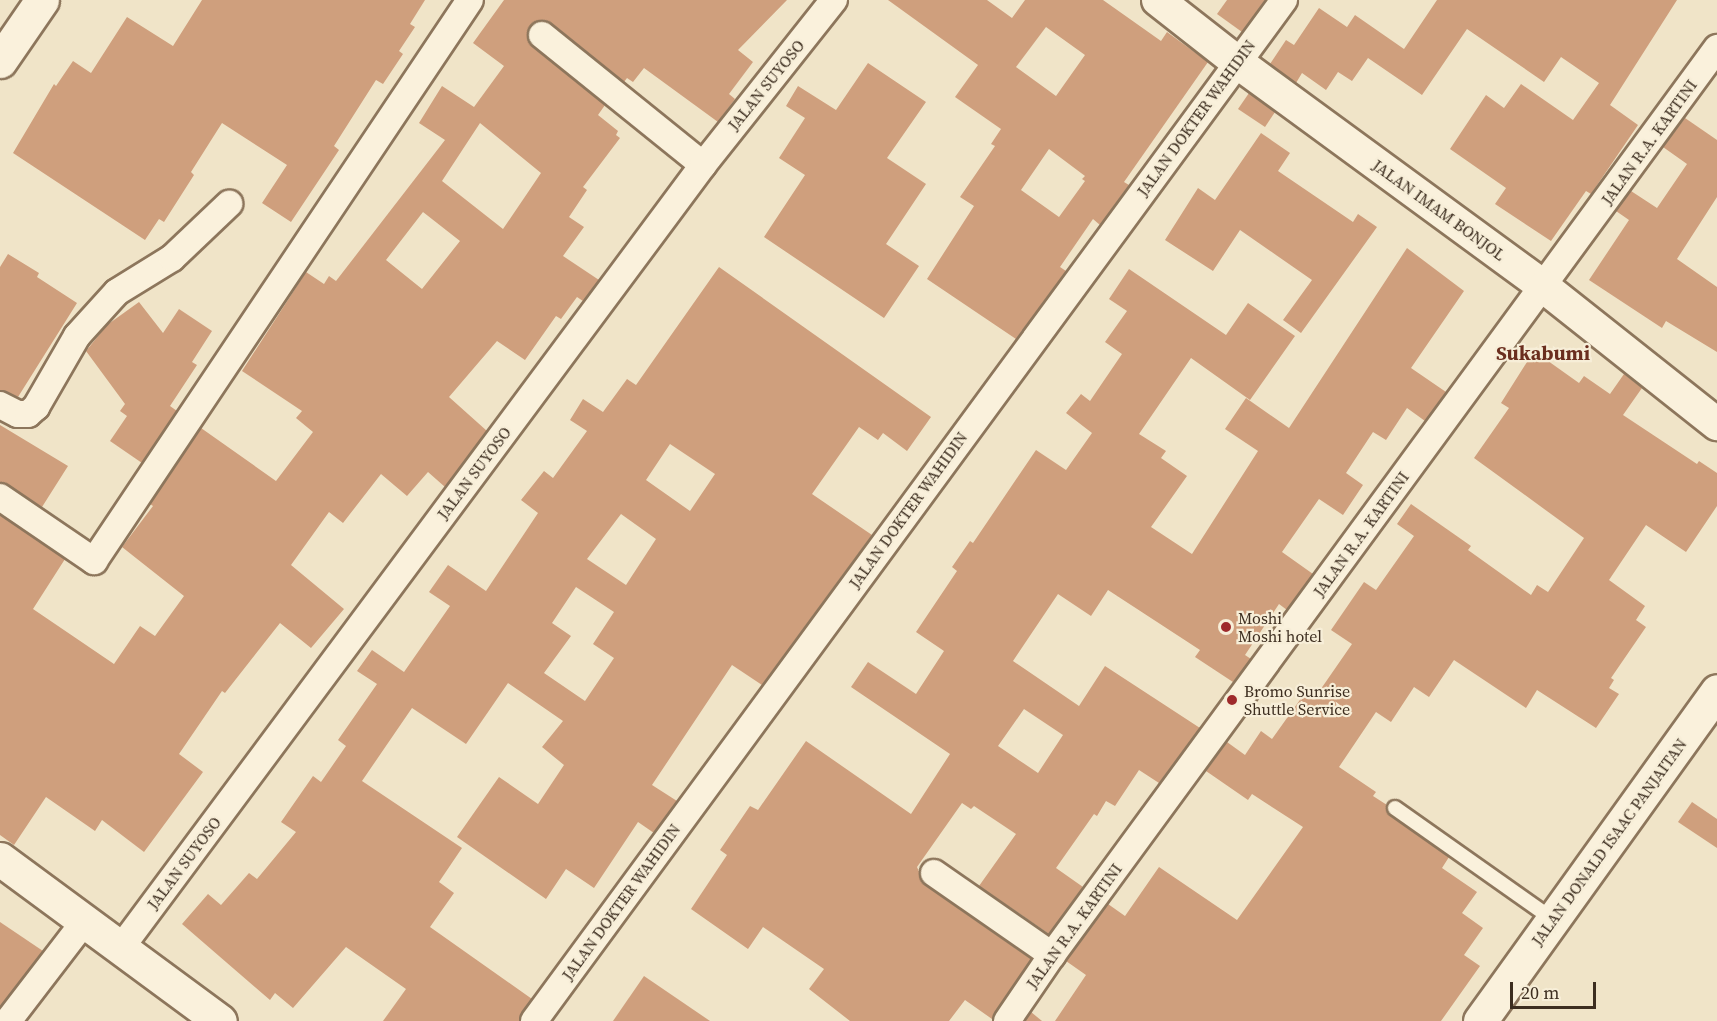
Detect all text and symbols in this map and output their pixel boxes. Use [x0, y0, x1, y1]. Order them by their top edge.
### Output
street label: JALAN SUYOSO [724, 36, 808, 134]
street label: JALAN DOKTER WAHIDIN [1133, 36, 1259, 200]
street label: JALAN R.A. KARTINI [1597, 76, 1701, 208]
street label: JALAN IMAM BONJOL [1369, 155, 1509, 265]
district label: Sukabumi [1496, 341, 1590, 365]
street label: JALAN SUYOSO [433, 423, 515, 523]
street label: JALAN DOKTER WAHIDIN [845, 428, 971, 592]
street label: JALAN R.A. KARTINI [1309, 468, 1413, 600]
place label: Moshi Moshi hotel [1238, 608, 1322, 646]
marker: Moshi Moshi hotel [1219, 620, 1233, 634]
place label: Bromo Sunrise Shuttle Service [1244, 681, 1350, 719]
marker: Bromo Sunrise Shuttle Service [1225, 693, 1239, 707]
street label: JALAN DONALD ISAAC PANJAITAN [1527, 735, 1691, 949]
street label: JALAN SUYOSO [143, 813, 225, 913]
street label: JALAN DOKTER WAHIDIN [558, 820, 684, 984]
street label: JALAN R.A. KARTINI [1022, 860, 1126, 992]
scale bar [1513, 970, 1598, 1008]
text: 20 m [1521, 980, 1559, 1005]

